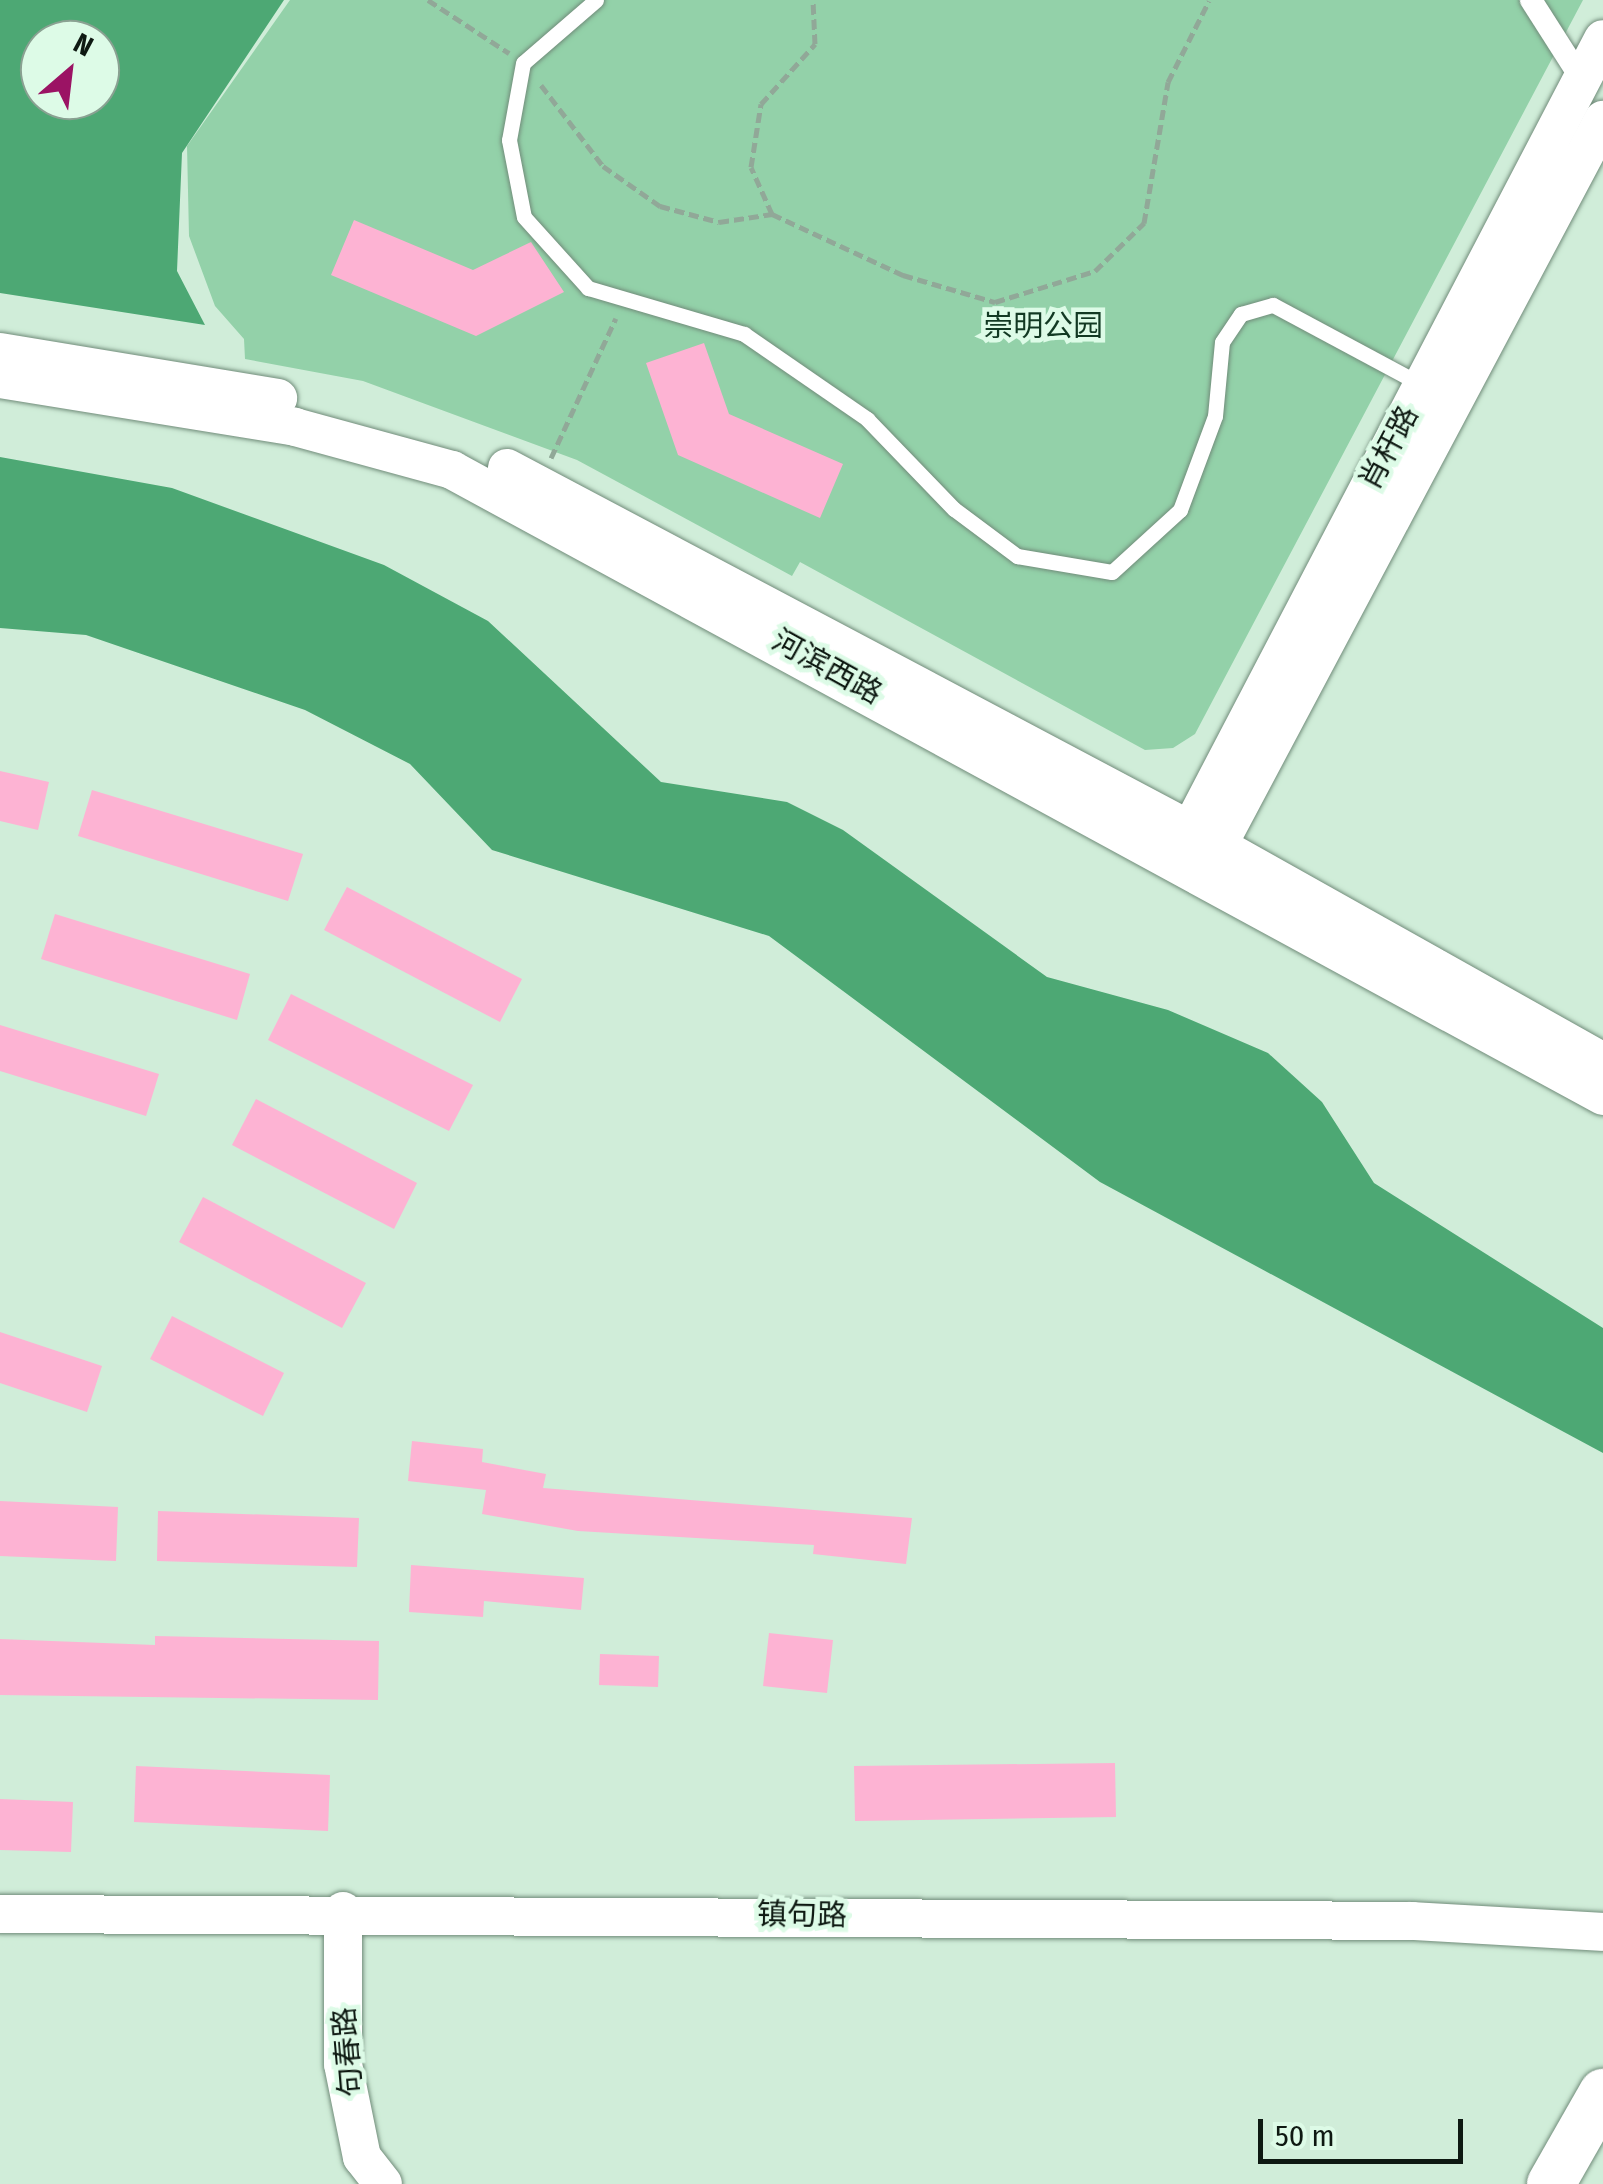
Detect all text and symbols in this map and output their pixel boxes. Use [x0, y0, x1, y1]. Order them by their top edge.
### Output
north arrow [20, 20, 120, 120]
text: N [68, 26, 99, 63]
park label: 崇明公园 [983, 308, 1103, 344]
street label: 肖杆路 [1352, 400, 1426, 496]
street label: 河滨西路 [766, 622, 888, 712]
street label: 镇句路 [757, 1896, 847, 1934]
street label: 句春路 [326, 2006, 370, 2098]
scale bar [1263, 2099, 1468, 2161]
text: 50 m [1275, 2118, 1335, 2154]

